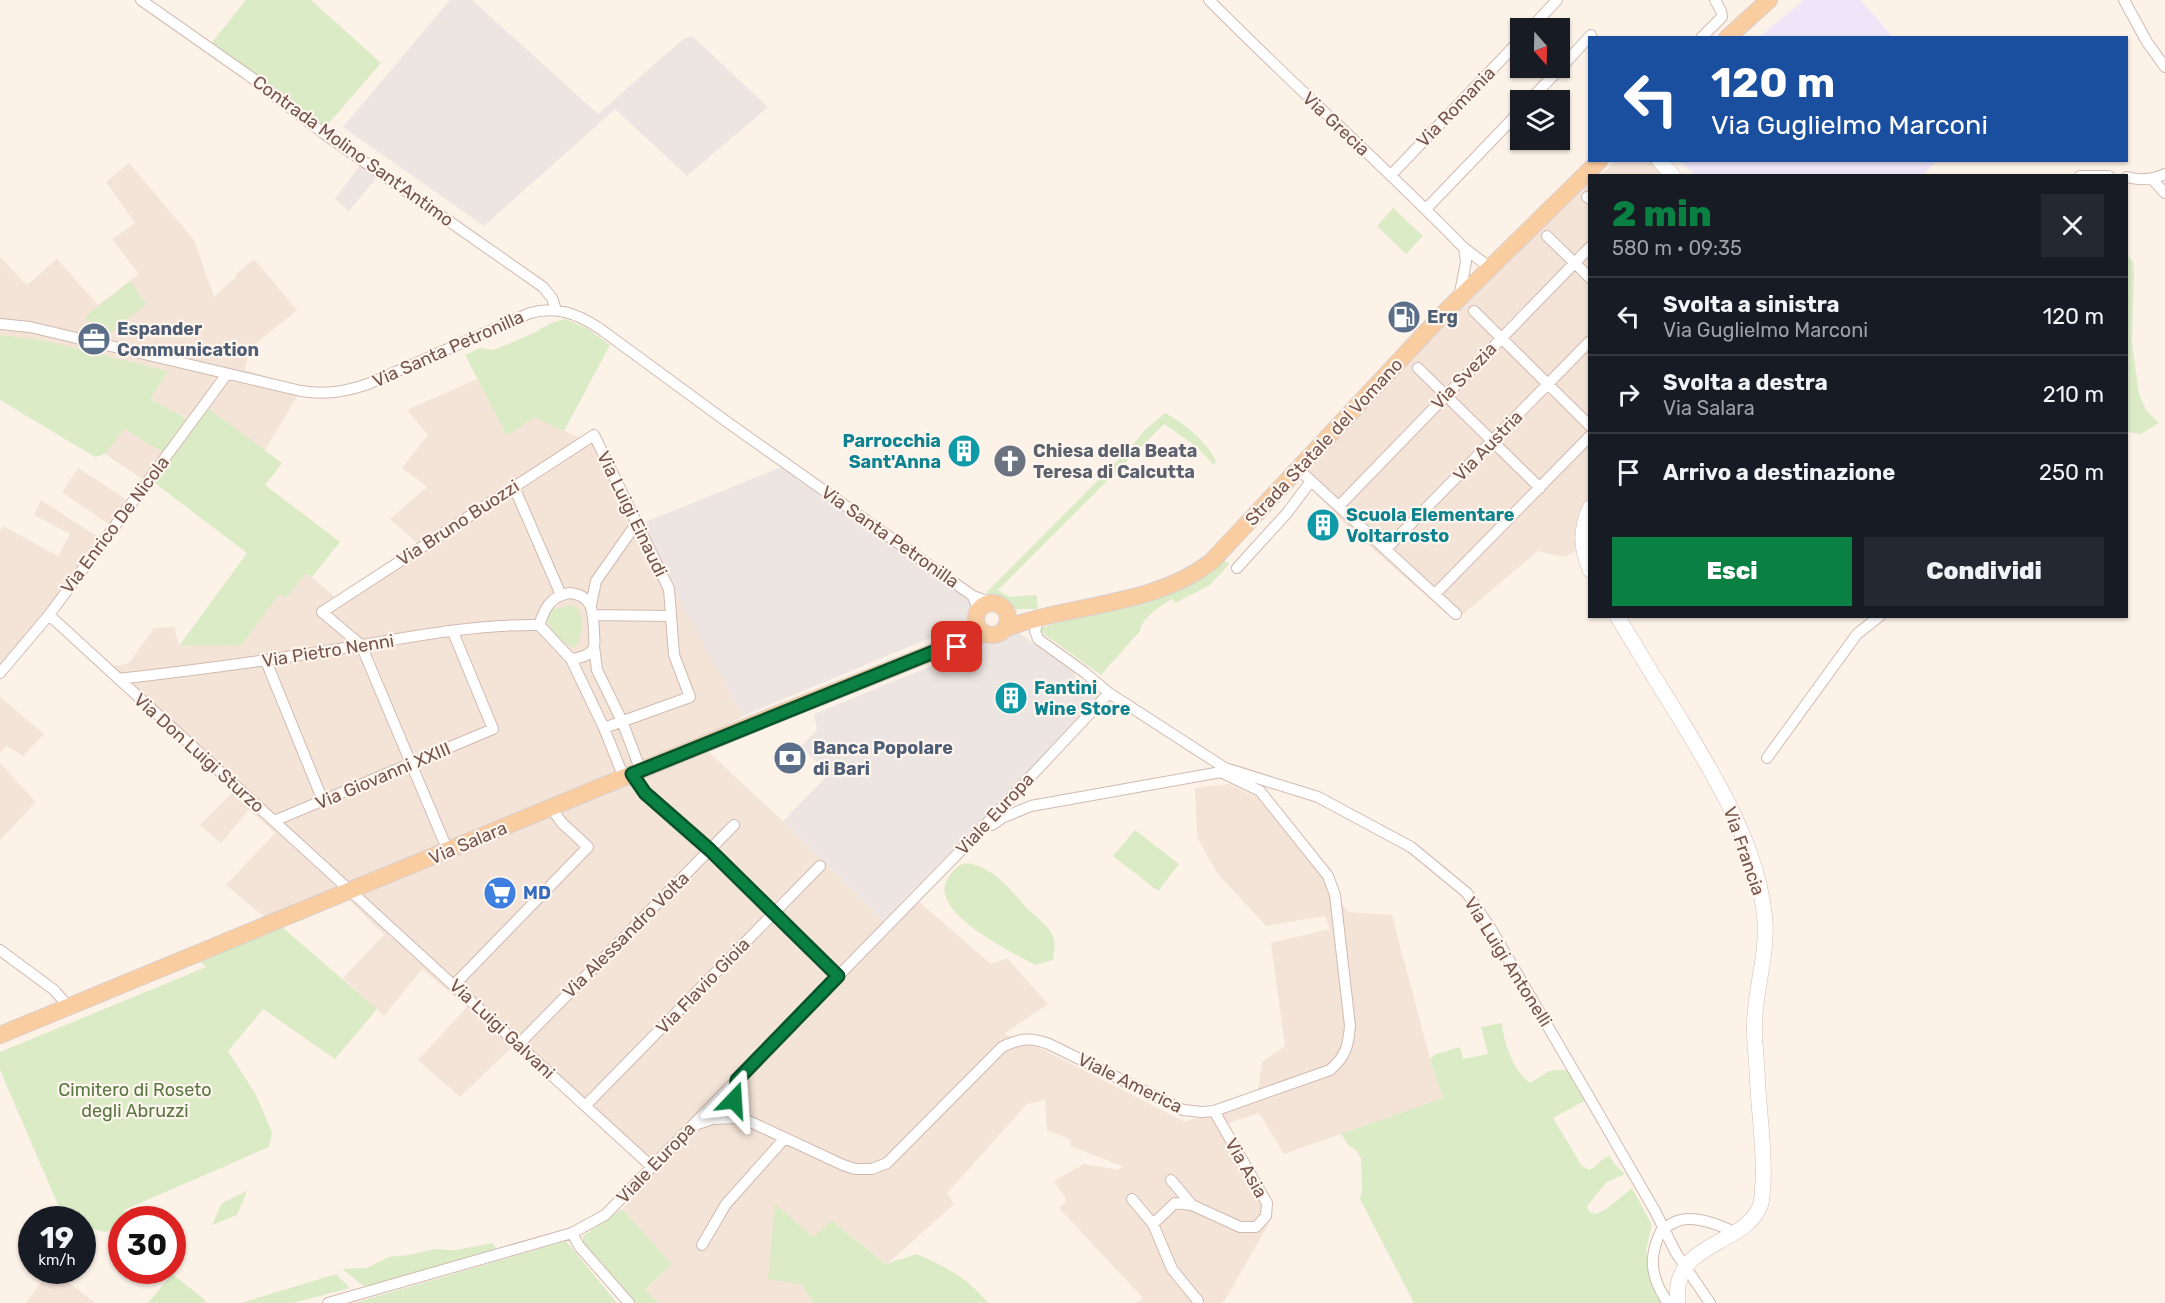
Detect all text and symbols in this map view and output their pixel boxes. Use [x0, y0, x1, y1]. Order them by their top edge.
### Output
north arrow [1510, 18, 1570, 78]
map controls [1510, 18, 1570, 150]
text: 120 m [1711, 58, 1835, 108]
icon: left [1612, 60, 1690, 138]
street label: Via Romania [1412, 62, 1500, 152]
street label: Contrada Molino Sant'Antimo [248, 71, 458, 231]
street label: Via Grecia [1298, 87, 1374, 161]
button: layers [1510, 90, 1570, 150]
text: Via Guglielmo Marconi [1711, 109, 1988, 141]
text: 2 min [1612, 192, 1712, 235]
button: close [2041, 194, 2104, 257]
text: 580 m · 09:35 [1612, 236, 1742, 260]
text: Svolta a sinistra [1663, 291, 1840, 318]
fuel station icon: Erg [1386, 299, 1422, 335]
icon: left [1612, 300, 1645, 333]
text: 120 m [2043, 303, 2104, 330]
street label: Via Santa Petronilla [369, 306, 527, 392]
place label: Erg [1427, 306, 1458, 328]
place label: Espander Communication [117, 318, 259, 361]
text: Via Guglielmo Marconi [1663, 318, 1868, 342]
office icon: Espander Communication [76, 321, 112, 357]
street label: Via Svezia [1427, 338, 1501, 414]
street label: Strada Statale del Vomano [1240, 354, 1408, 530]
text: Svolta a destra [1663, 369, 1828, 396]
icon: right [1612, 378, 1645, 411]
text: 210 m [2043, 381, 2104, 408]
text: Via Salara [1663, 396, 1755, 420]
street label: Via Austria [1449, 406, 1527, 486]
place label: Parrocchia Sant'Anna [842, 430, 941, 473]
building icon: Parrocchia Sant'Anna [946, 433, 982, 469]
place label: Chiesa della Beata Teresa di Calcutta [1033, 440, 1197, 483]
church icon: Chiesa della Beata Teresa di Calcutta [992, 443, 1028, 479]
street label: Via Luigi Einaudi [592, 448, 672, 580]
street label: Via Enrico De Nicola [56, 452, 174, 598]
icon: arrive [1612, 456, 1645, 489]
text: Arrivo a destinazione [1663, 459, 1895, 486]
text: 250 m [2039, 459, 2104, 486]
street label: Via Bruno Buozzi [393, 475, 523, 571]
street label: Via Santa Petronilla [817, 481, 963, 593]
place label: Scuola Elementare Voltarrosto [1346, 504, 1515, 547]
building icon: Scuola Elementare Voltarrosto [1305, 507, 1341, 543]
button: Esci [1612, 537, 1852, 606]
button: Condividi [1864, 537, 2104, 606]
pin [931, 621, 982, 672]
street label: Via Pietro Nenni [260, 630, 396, 672]
icon: arrive [940, 630, 973, 663]
place label: Fantini Wine Store [1034, 677, 1131, 720]
building icon: Fantini Wine Store [993, 680, 1029, 716]
street label: Via Don Luigi Sturzo [129, 689, 269, 817]
place label: Banca Popolare di Bari [813, 737, 953, 780]
street label: Via Giovanni XXIII [312, 738, 454, 814]
bank icon: Banca Popolare di Bari [772, 740, 808, 776]
street label: Viale Europa [951, 768, 1039, 860]
street label: Via Francia [1719, 804, 1769, 898]
street label: Via Salara [426, 817, 510, 869]
street label: Via Alessandro Volta [558, 867, 694, 1003]
supermarket icon: MD [482, 875, 518, 911]
place label: MD [523, 882, 551, 904]
street label: Via Luigi Antonelli [1459, 893, 1557, 1031]
street label: Via Flavio Gioia [652, 933, 754, 1039]
street label: Via Luigi Galvani [445, 974, 559, 1084]
street label: Viale America [1074, 1048, 1186, 1118]
position arrow [702, 1068, 766, 1132]
park label: Cimitero di Roseto degli Abruzzi [58, 1079, 212, 1122]
street label: Viale Europa [612, 1118, 700, 1208]
street label: Via Asia [1220, 1134, 1272, 1202]
speed limit sign: 30 [108, 1206, 186, 1284]
text: 19 [40, 1220, 74, 1256]
text: km/h [38, 1251, 76, 1269]

